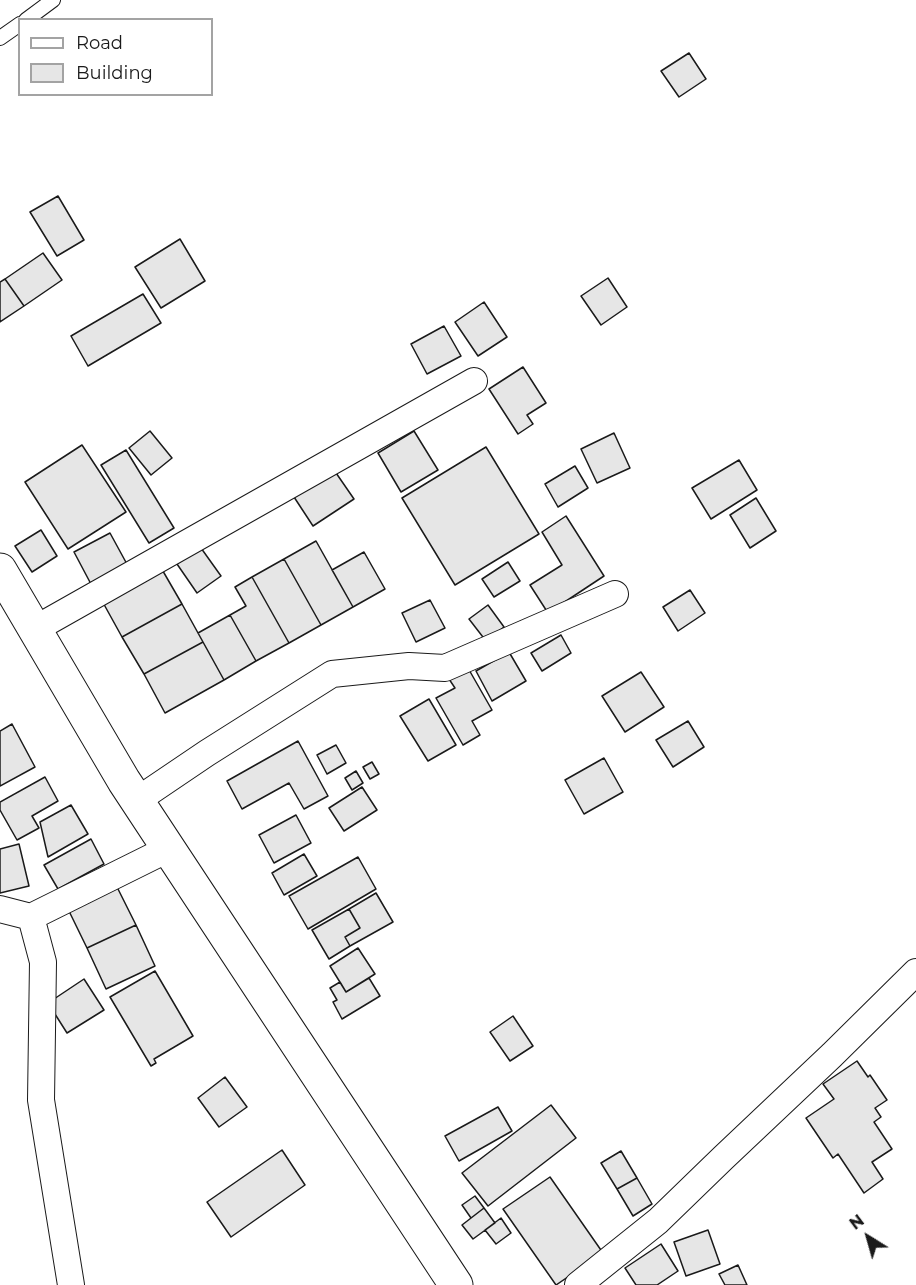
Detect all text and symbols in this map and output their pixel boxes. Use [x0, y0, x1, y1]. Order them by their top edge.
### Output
legend [18, 18, 213, 96]
text: Road [76, 32, 123, 54]
text: Building [76, 62, 153, 84]
north arrow [838, 1207, 898, 1267]
text: N [846, 1211, 868, 1234]

